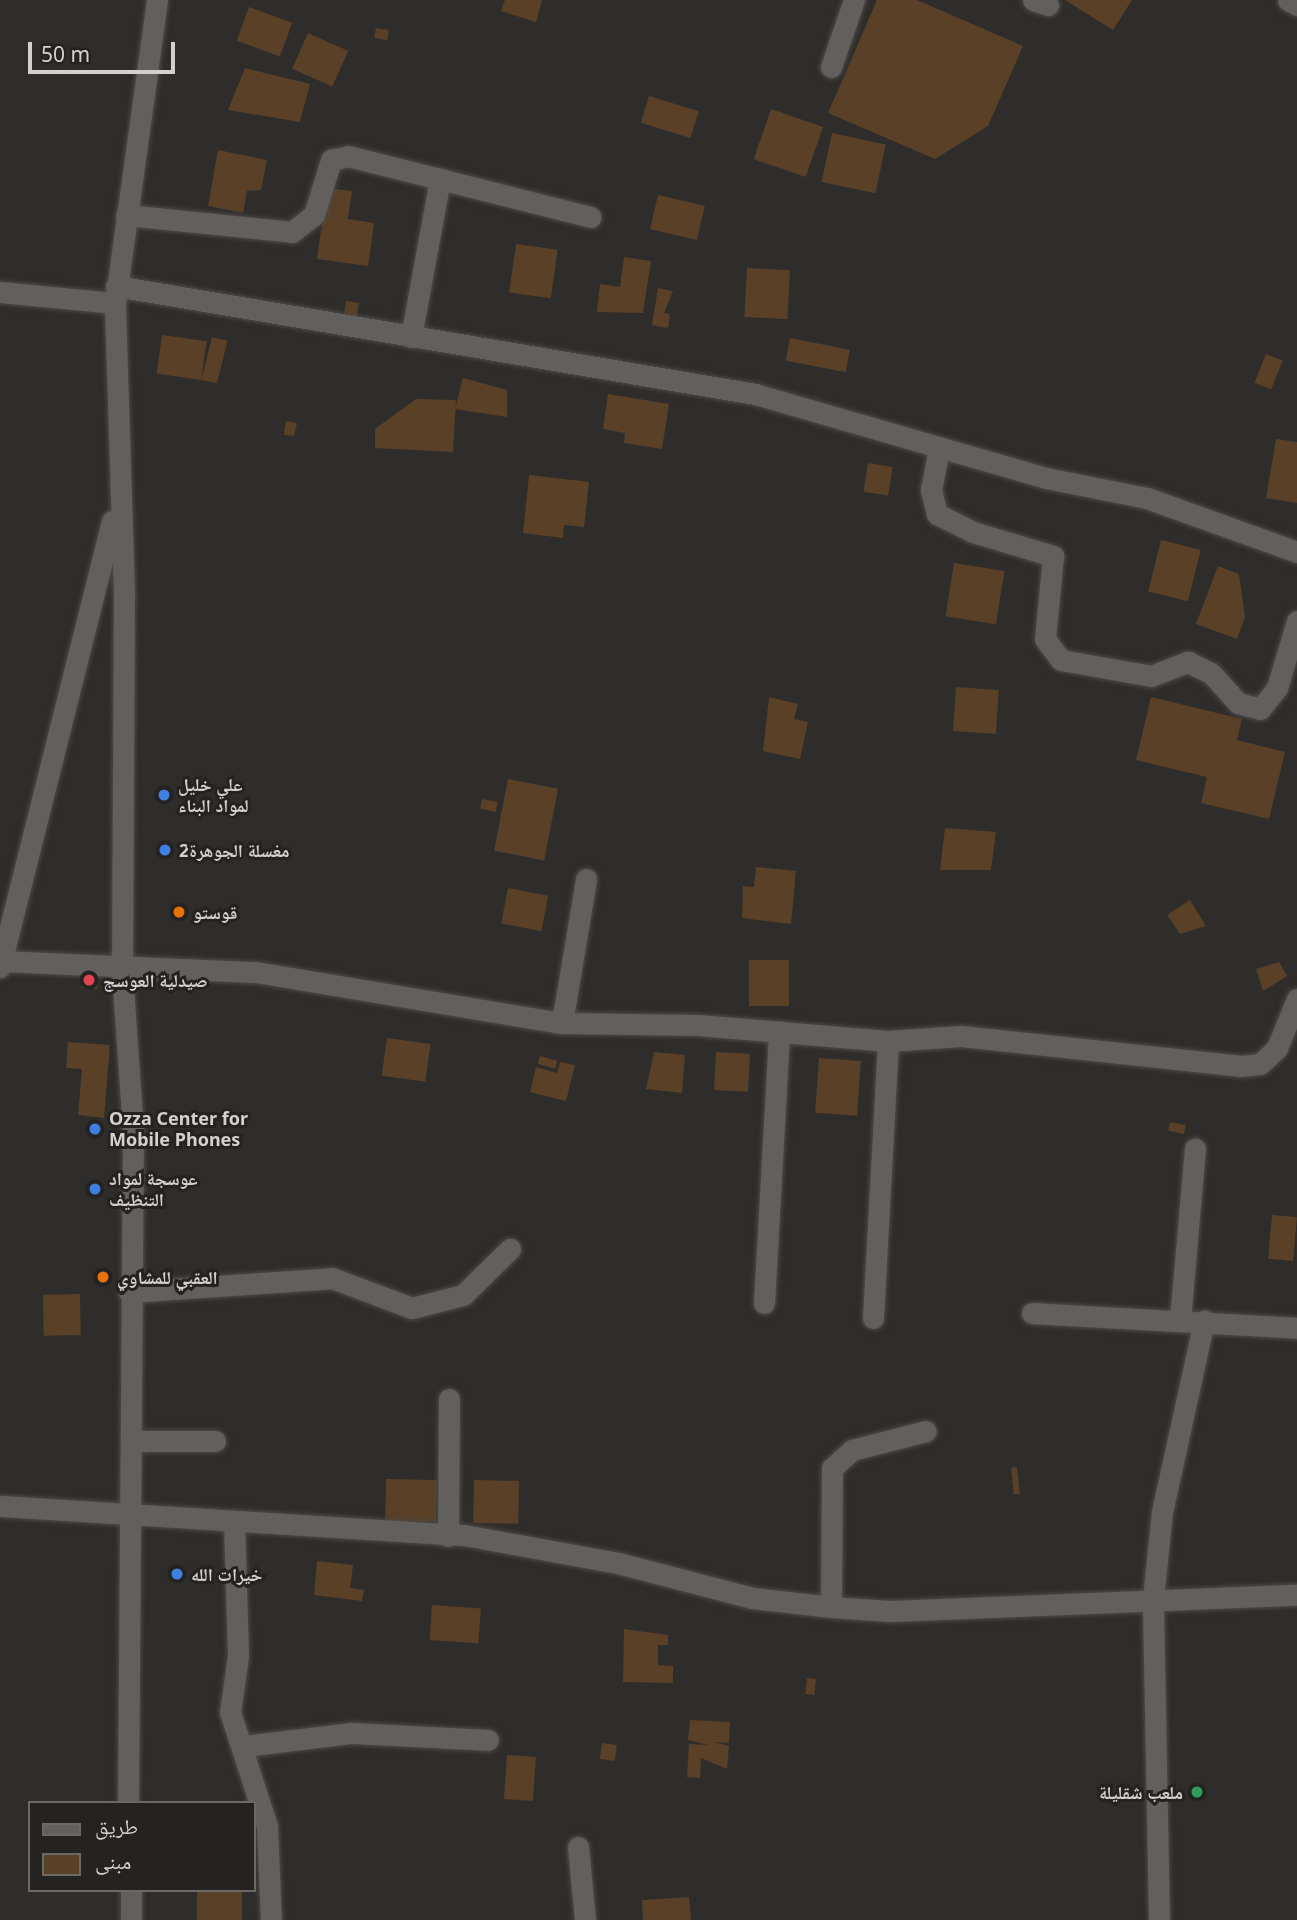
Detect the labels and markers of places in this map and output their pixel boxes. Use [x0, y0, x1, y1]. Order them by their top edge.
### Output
place label: علي خليل لمواد البناء [178, 774, 249, 816]
marker: علي خليل لمواد البناء [156, 787, 172, 803]
place label: مغسلة الجوهرة2 [179, 839, 290, 861]
marker: مغسلة الجوهرة2 [157, 842, 173, 858]
place label: قوستو [193, 901, 237, 923]
marker: قوستو [171, 904, 187, 920]
place label: صيدلية العوسج [103, 969, 207, 991]
marker: صيدلية العوسج [81, 972, 97, 988]
place label: Ozza Center for Mobile Phones [109, 1108, 248, 1150]
marker: Ozza Center for Mobile Phones [87, 1121, 103, 1137]
place label: عوسجة لمواد التنظيف [109, 1168, 198, 1210]
marker: عوسجة لمواد التنظيف [87, 1181, 103, 1197]
place label: العقبي للمشاوي [117, 1266, 218, 1288]
marker: العقبي للمشاوي [95, 1269, 111, 1285]
place label: خيرات الله [191, 1563, 262, 1585]
marker: خيرات الله [169, 1566, 185, 1582]
place label: ملعب شقليلة [1099, 1781, 1183, 1803]
marker: ملعب شقليلة [1189, 1784, 1205, 1800]

